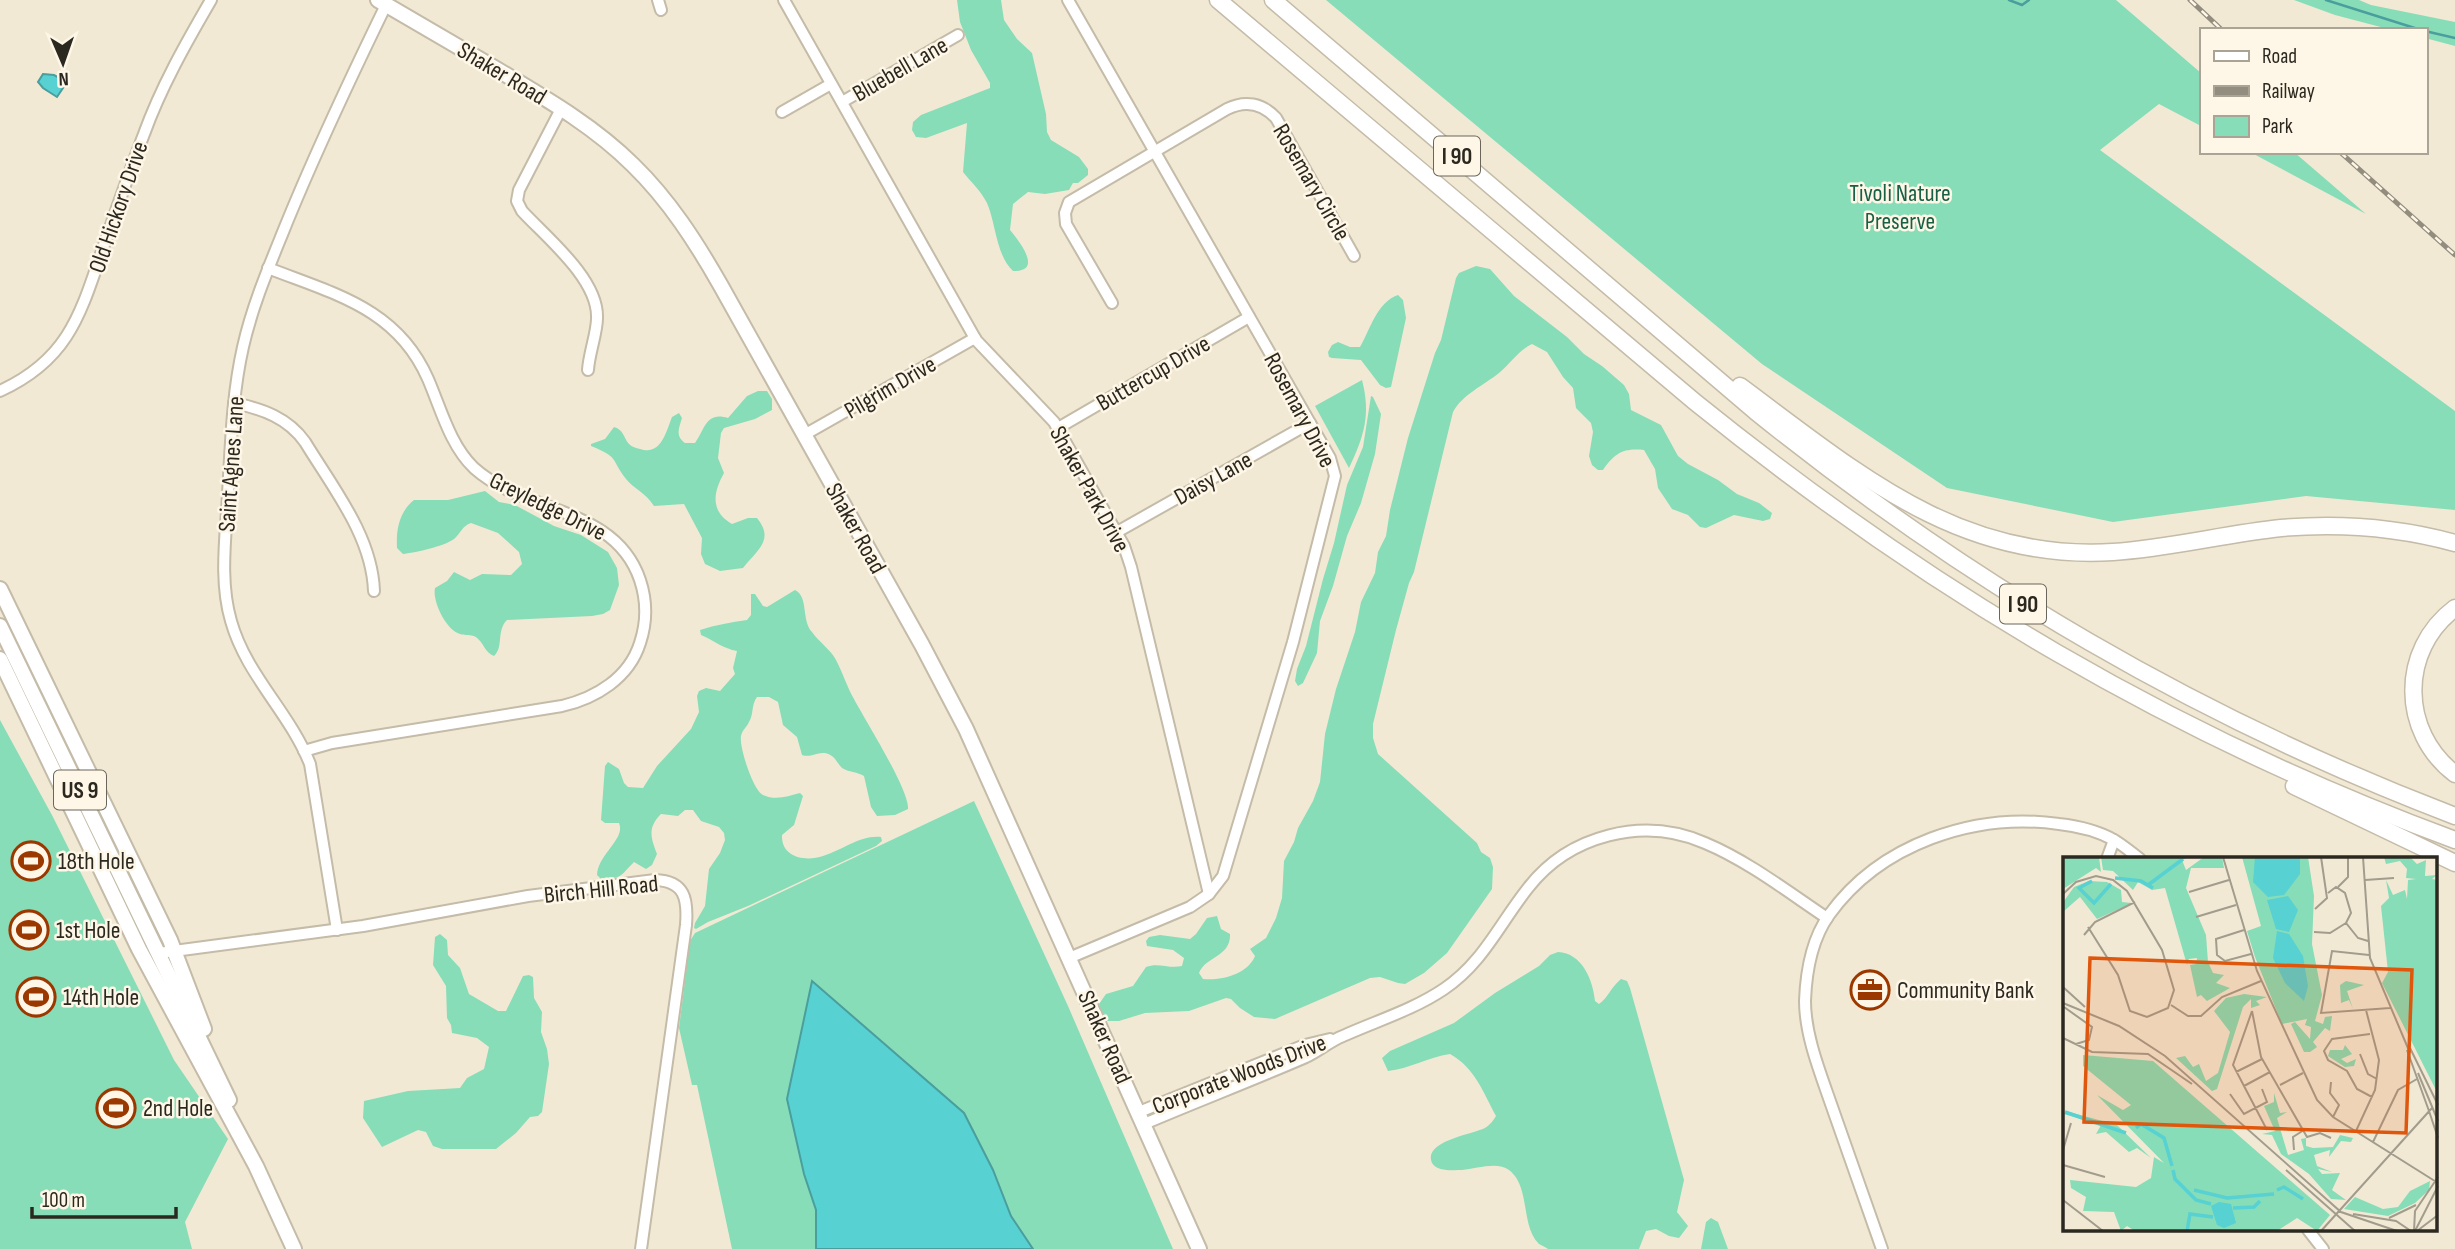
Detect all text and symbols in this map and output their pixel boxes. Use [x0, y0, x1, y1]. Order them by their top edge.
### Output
north arrow [28, 28, 98, 98]
legend [2200, 28, 2427, 154]
street label: Bluebell Lane [847, 31, 953, 108]
street label: Shaker Road [452, 36, 552, 111]
text: Road [2262, 44, 2297, 69]
text: N [58, 67, 69, 90]
text: Railway [2262, 79, 2315, 104]
text: Park [2262, 114, 2293, 139]
street label: Rosemary Circle [1266, 119, 1357, 246]
road number: I 90 [1434, 136, 1480, 176]
street label: Old Hickory Drive [82, 138, 155, 277]
park label: Tivoli Nature Preserve [1849, 179, 1951, 236]
street label: Buttercup Drive [1091, 329, 1215, 418]
street label: Rosemary Drive [1257, 348, 1342, 473]
street label: Pilgrim Drive [839, 350, 941, 425]
street label: Saint Agnes Lane [212, 395, 251, 533]
street label: Shaker Park Drive [1043, 421, 1136, 557]
street label: Daisy Lane [1169, 445, 1257, 512]
street label: Greyledge Drive [485, 466, 611, 547]
street label: Shaker Road [819, 478, 892, 579]
road number: I 90 [2000, 584, 2046, 624]
road number: US 9 [54, 770, 106, 810]
sports icon: 18th Hole [10, 840, 52, 882]
place label: 18th Hole [58, 847, 135, 876]
inset map [2063, 857, 2438, 1232]
street label: Birch Hill Road [542, 869, 660, 910]
sports icon: 1st Hole [8, 909, 50, 951]
place label: 1st Hole [56, 916, 120, 945]
office icon: Community Bank [1849, 969, 1891, 1011]
sports icon: 14th Hole [15, 976, 57, 1018]
place label: Community Bank [1897, 976, 2034, 1005]
place label: 14th Hole [63, 983, 139, 1012]
street label: Shaker Road [1071, 986, 1138, 1088]
street label: Corporate Woods Drive [1148, 1028, 1330, 1121]
sports icon: 2nd Hole [95, 1087, 137, 1129]
place label: 2nd Hole [143, 1094, 213, 1123]
scale bar [32, 1176, 175, 1220]
text: 100 m [42, 1188, 85, 1213]

